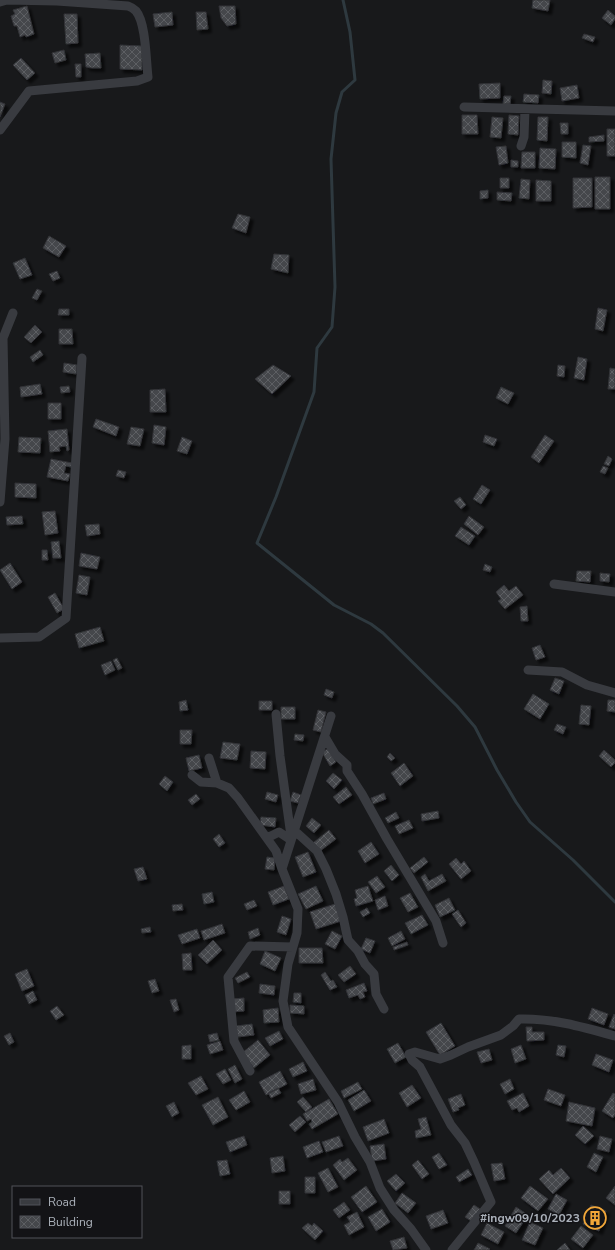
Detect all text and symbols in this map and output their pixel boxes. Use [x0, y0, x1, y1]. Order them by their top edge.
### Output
legend [12, 1186, 142, 1238]
text: Road [48, 1194, 76, 1210]
building icon: #ingw09/10/2023 [582, 1205, 608, 1231]
place label: #ingw09/10/2023 [480, 1210, 580, 1226]
text: Building [48, 1214, 93, 1230]

